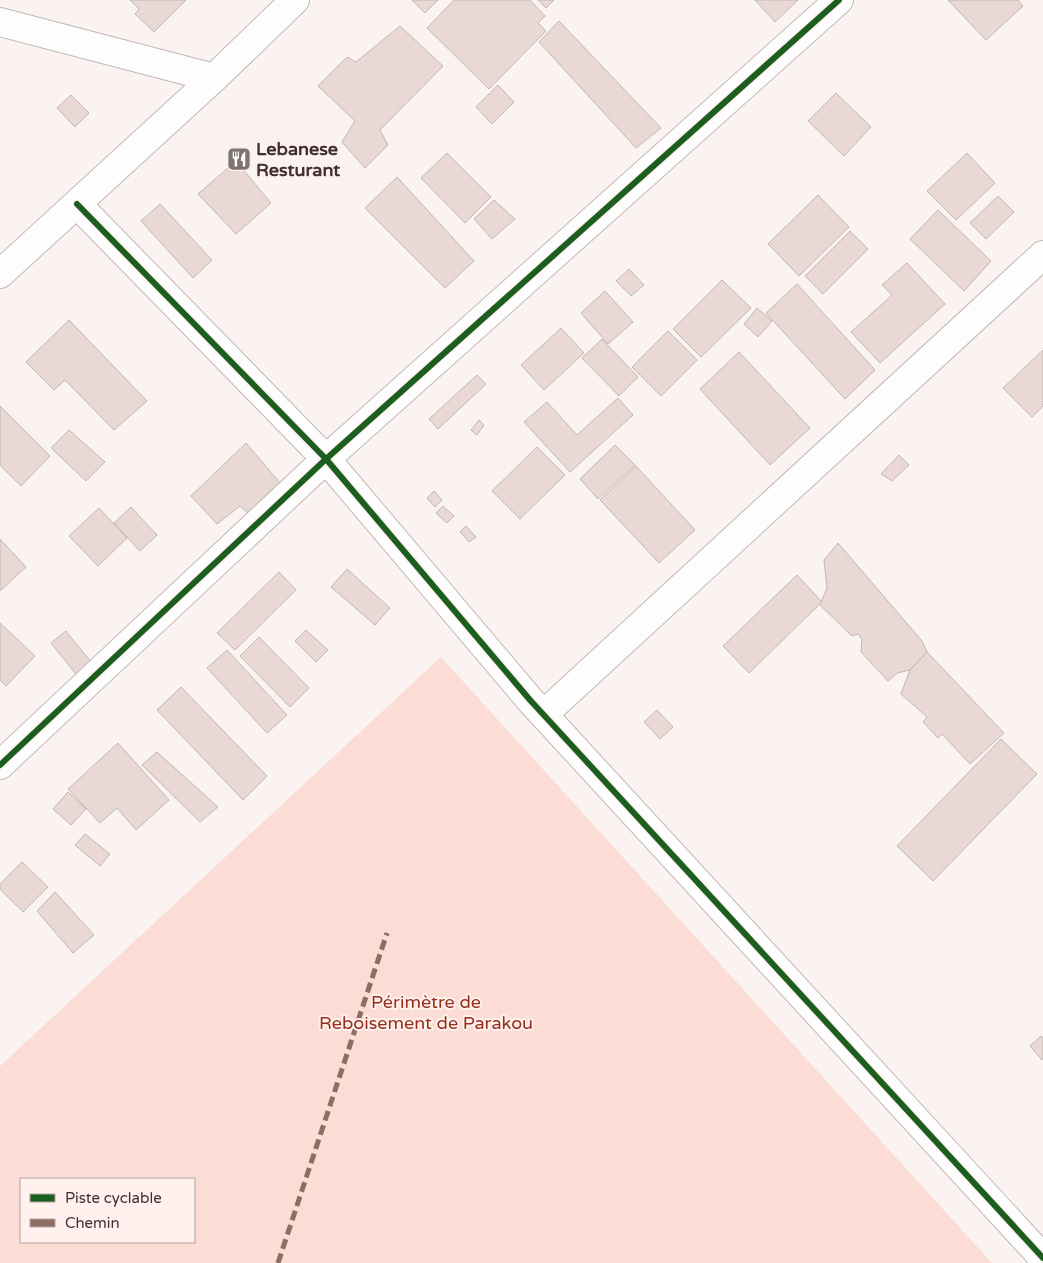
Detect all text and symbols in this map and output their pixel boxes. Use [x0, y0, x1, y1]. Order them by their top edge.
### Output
place label: Lebanese Resturant [256, 138, 340, 181]
restaurant icon: Lebanese Resturant [226, 146, 252, 172]
park label: Périmètre de Reboisement de Parakou [319, 991, 533, 1034]
legend [20, 1178, 195, 1243]
text: Piste cyclable [65, 1189, 162, 1207]
text: Chemin [65, 1214, 120, 1232]

